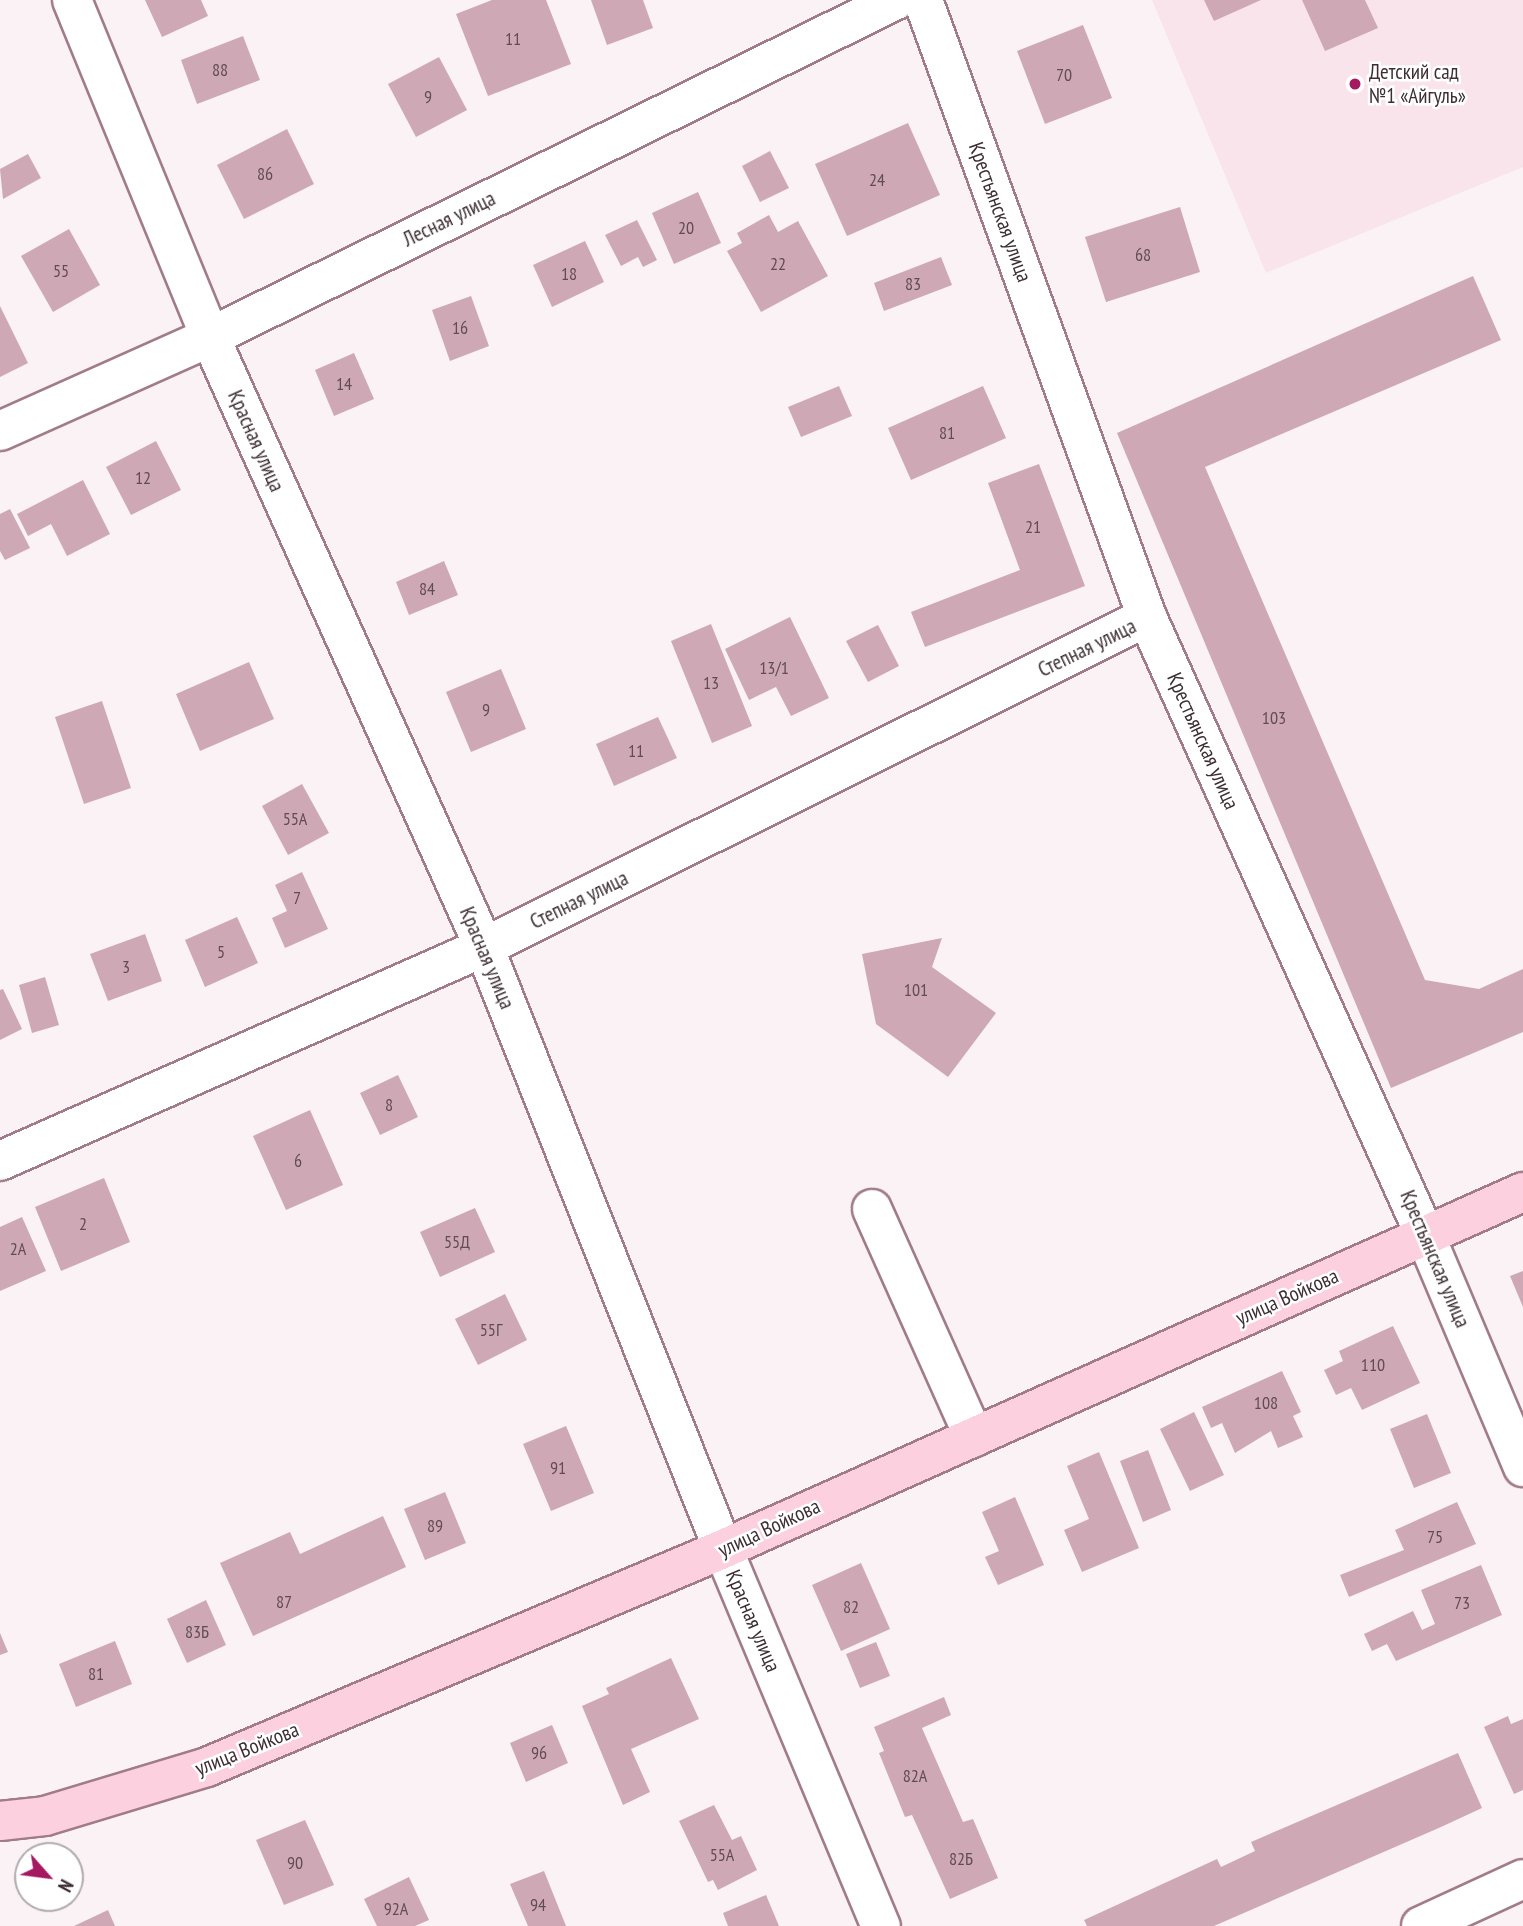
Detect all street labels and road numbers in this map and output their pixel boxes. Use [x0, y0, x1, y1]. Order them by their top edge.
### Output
street label: Крестьянская улица [963, 139, 1037, 285]
street label: Лесная улица [399, 186, 499, 252]
street label: Красная улица [222, 386, 290, 496]
street label: Степная улица [1034, 613, 1140, 683]
street label: Крестьянская улица [1162, 669, 1244, 813]
street label: Степная улица [526, 865, 632, 935]
street label: Красная улица [454, 903, 520, 1013]
street label: Крестьянская улица [1395, 1187, 1475, 1331]
street label: улица Войкова [1232, 1263, 1342, 1331]
street label: улица Войкова [714, 1493, 824, 1563]
street label: Красная улица [720, 1566, 786, 1676]
street label: улица Войкова [191, 1717, 303, 1781]

